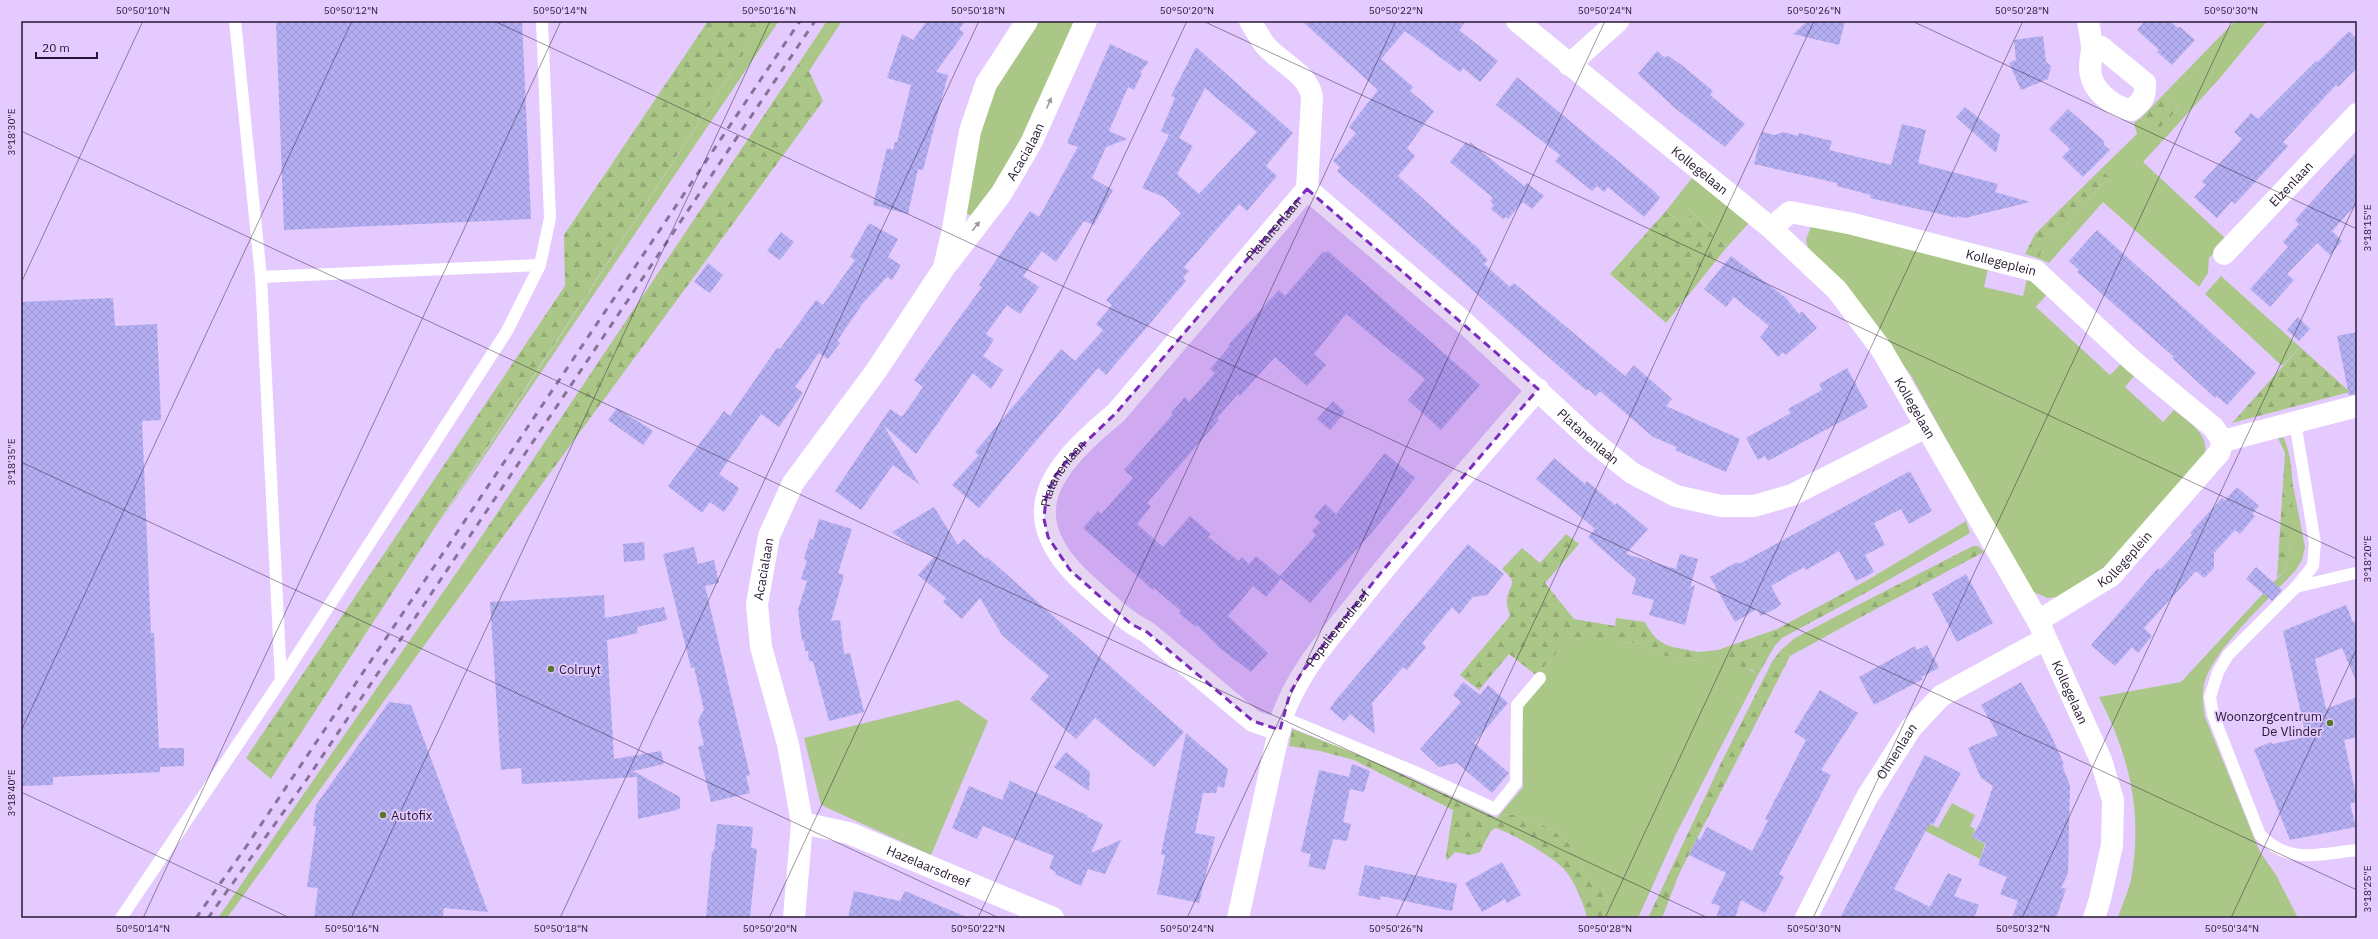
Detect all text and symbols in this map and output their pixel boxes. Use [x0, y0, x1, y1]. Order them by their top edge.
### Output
text: 50°50'10"N [116, 4, 170, 17]
text: 50°50'12"N [324, 4, 378, 17]
text: 50°50'14"N [533, 4, 587, 17]
text: 50°50'16"N [742, 4, 796, 17]
text: 50°50'18"N [951, 4, 1005, 17]
text: 50°50'20"N [1160, 4, 1214, 17]
text: 50°50'22"N [1369, 4, 1423, 17]
text: 50°50'24"N [1578, 4, 1632, 17]
text: 50°50'26"N [1787, 4, 1841, 17]
text: 50°50'28"N [1995, 4, 2049, 17]
text: 50°50'30"N [2204, 4, 2258, 17]
scale bar [36, 34, 97, 60]
text: 20 m [42, 40, 70, 55]
one-way arrow [1046, 97, 1052, 108]
text: 3°18'30"E [5, 108, 18, 156]
street label: Acacialaan [1003, 120, 1048, 184]
street label: Kollegelaan [1668, 142, 1731, 199]
street label: Elzenlaan [2266, 158, 2317, 210]
street label: Platanenlaan [1242, 194, 1305, 264]
text: 3°18'15"E [2361, 204, 2374, 252]
one-way arrow [972, 221, 981, 232]
street label: Kollegeplein [1964, 245, 2038, 280]
street label: Kollegelaan [1891, 374, 1939, 442]
street label: Platanenlaan [1554, 405, 1623, 468]
street label: Platanenlaan [1037, 436, 1090, 508]
text: 3°18'35"E [5, 438, 18, 486]
street label: Kollegeplein [2094, 528, 2156, 591]
text: 3°18'20"E [2361, 535, 2374, 583]
street label: Acacialaan [750, 536, 778, 602]
street label: Populierendreef [1302, 586, 1373, 670]
street label: Kollegelaan [2048, 658, 2092, 727]
place label: Colruyt [559, 661, 601, 678]
marker: Colruyt [546, 664, 556, 674]
place label: Woonzorgcentrum De Vlinder [2215, 708, 2322, 740]
marker: Woonzorgcentrum De Vlinder [2325, 718, 2335, 728]
street label: Olmenlaan [1872, 719, 1921, 783]
text: 3°18'40"E [5, 769, 18, 817]
place label: Autofix [391, 807, 433, 824]
marker: Autofix [378, 810, 388, 820]
street label: Hazelaarsdreef [884, 842, 972, 891]
text: 3°18'25"E [2361, 865, 2374, 913]
text: 50°50'14"N [116, 922, 170, 935]
text: 50°50'16"N [325, 922, 379, 935]
text: 50°50'18"N [534, 922, 588, 935]
text: 50°50'20"N [743, 922, 797, 935]
text: 50°50'22"N [951, 922, 1005, 935]
text: 50°50'24"N [1160, 922, 1214, 935]
text: 50°50'26"N [1369, 922, 1423, 935]
text: 50°50'28"N [1578, 922, 1632, 935]
text: 50°50'30"N [1787, 922, 1841, 935]
text: 50°50'32"N [1996, 922, 2050, 935]
text: 50°50'34"N [2205, 922, 2259, 935]

